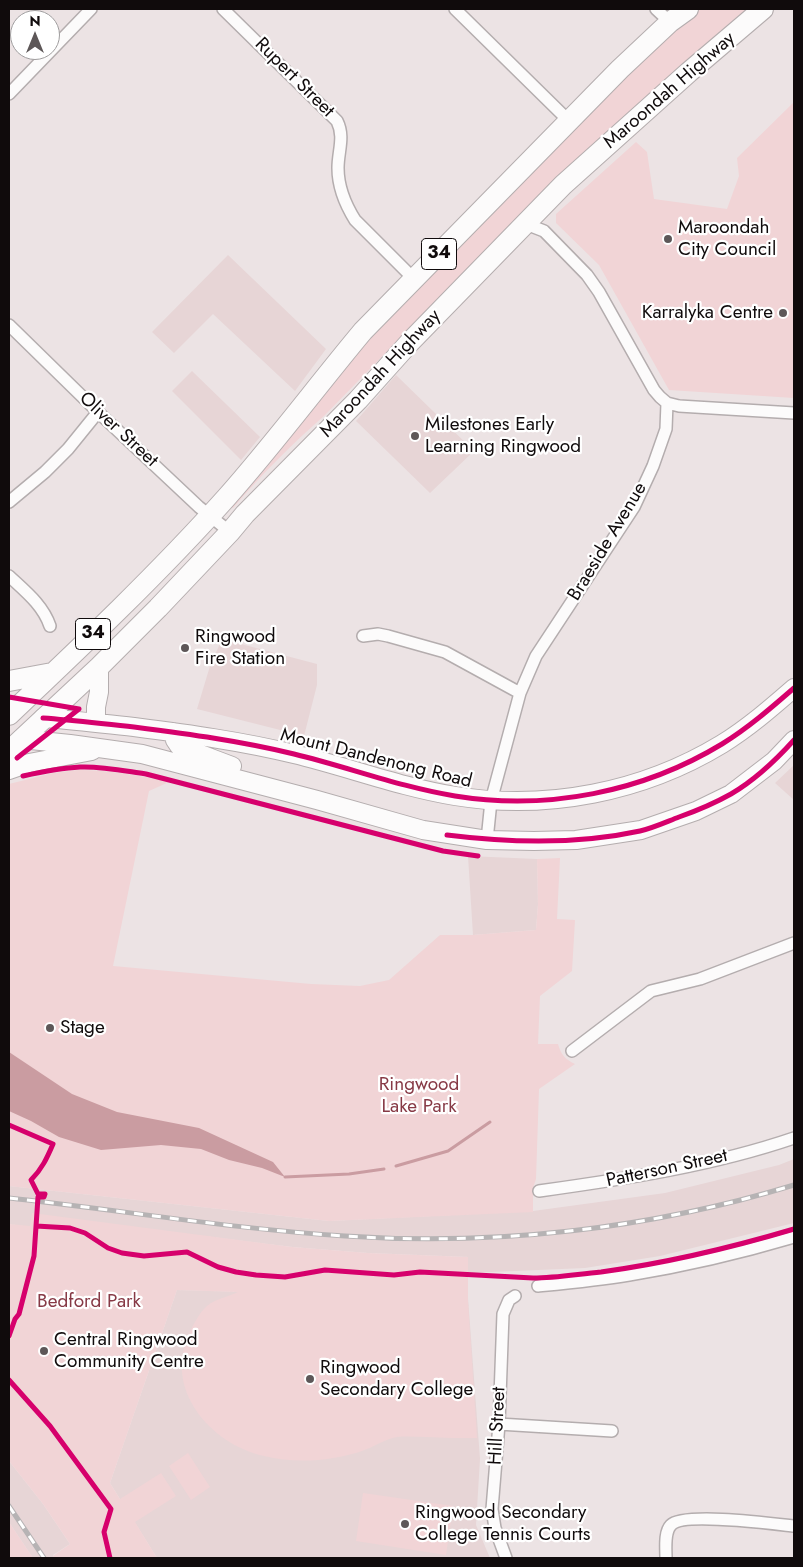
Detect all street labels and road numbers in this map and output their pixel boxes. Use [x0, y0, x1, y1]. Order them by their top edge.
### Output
street label: Maroondah Highway [600, 28, 740, 154]
street label: Rupert Street [249, 33, 339, 123]
road number: 34 [422, 238, 456, 270]
street label: Maroondah Highway [316, 305, 446, 443]
street label: Oliver Street [74, 388, 162, 472]
street label: Braeside Avenue [564, 479, 652, 605]
road number: 34 [76, 618, 110, 650]
street label: Mount Dandenong Road [278, 724, 474, 794]
street label: Patterson Street [604, 1145, 730, 1193]
street label: Hill Street [485, 1386, 511, 1466]

